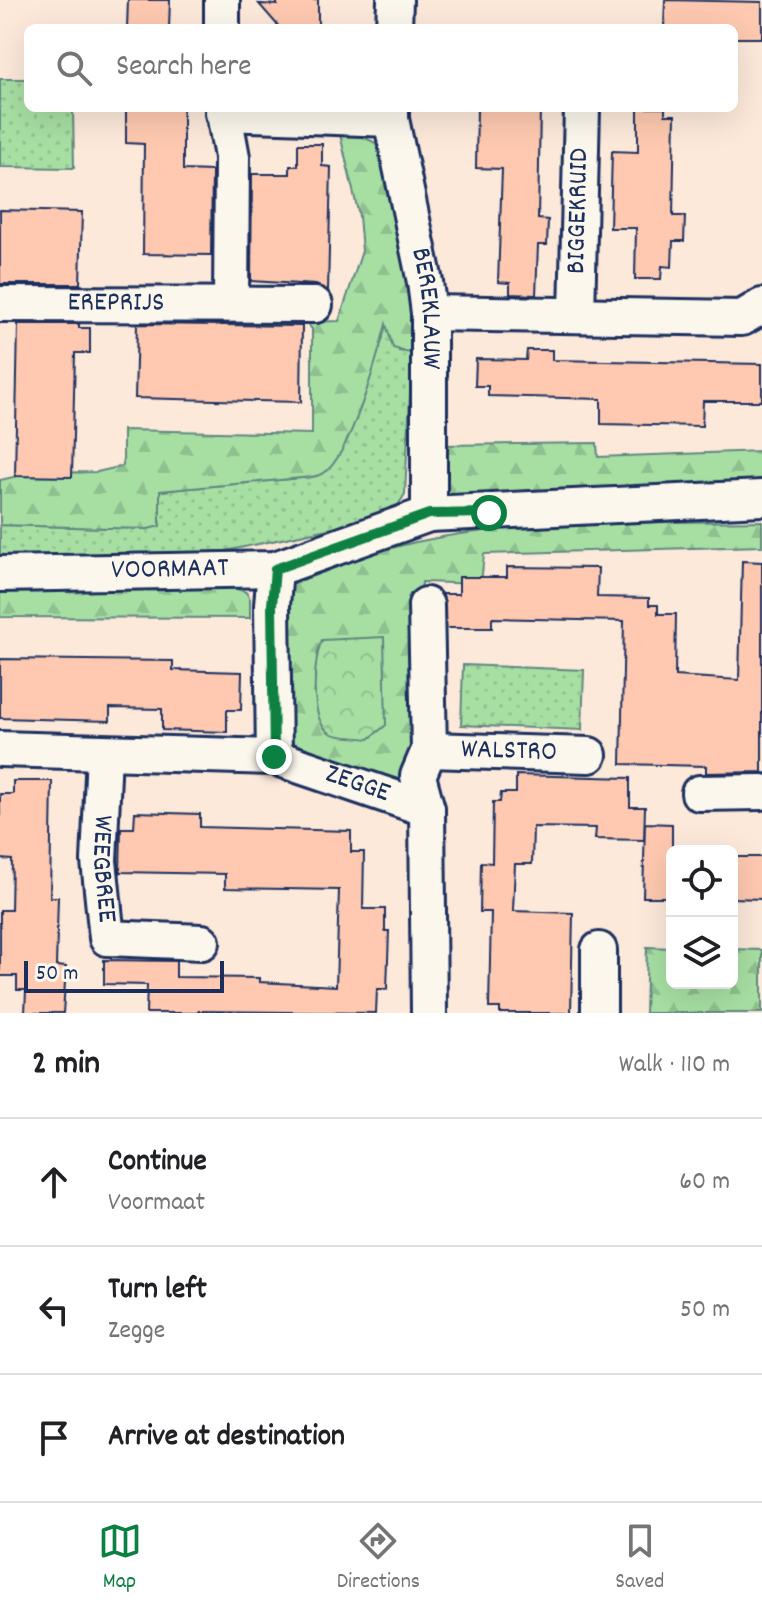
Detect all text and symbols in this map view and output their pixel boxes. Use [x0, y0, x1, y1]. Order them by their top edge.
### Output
search box [24, 24, 738, 112]
icon: search [52, 46, 96, 90]
text: Search here [116, 47, 252, 90]
street label: BIGGEKRUID [558, 147, 601, 275]
street label: BEREKLAUW [398, 244, 449, 370]
street label: EREPRIJS [68, 284, 164, 325]
route start [471, 495, 507, 531]
street label: VOORMAAT [111, 550, 229, 592]
street label: WALSTRO [460, 731, 558, 774]
route end [256, 739, 292, 775]
street label: ZEGGE [319, 756, 395, 815]
street label: WEEGBREE [79, 814, 125, 925]
map controls [666, 845, 738, 989]
button: locate [666, 845, 738, 917]
button: layers [666, 917, 738, 989]
scale bar [24, 957, 224, 993]
text: 50 m [36, 959, 78, 990]
text: 2 min [32, 1041, 100, 1090]
text: Walk · 110 m [619, 1047, 730, 1084]
text: Continue [108, 1142, 207, 1185]
icon: ahead [32, 1160, 76, 1204]
text: 60 m [679, 1164, 730, 1201]
text: Voormaat [108, 1185, 205, 1222]
text: Turn left [108, 1270, 207, 1313]
icon: left [32, 1288, 76, 1332]
text: 50 m [680, 1292, 730, 1329]
text: Zegge [108, 1313, 165, 1350]
icon: arrive [32, 1416, 76, 1460]
text: Arrive at destination [108, 1417, 345, 1460]
tab: Map [98, 1519, 142, 1598]
tab: Directions [337, 1519, 420, 1598]
tab: Saved [615, 1519, 664, 1598]

